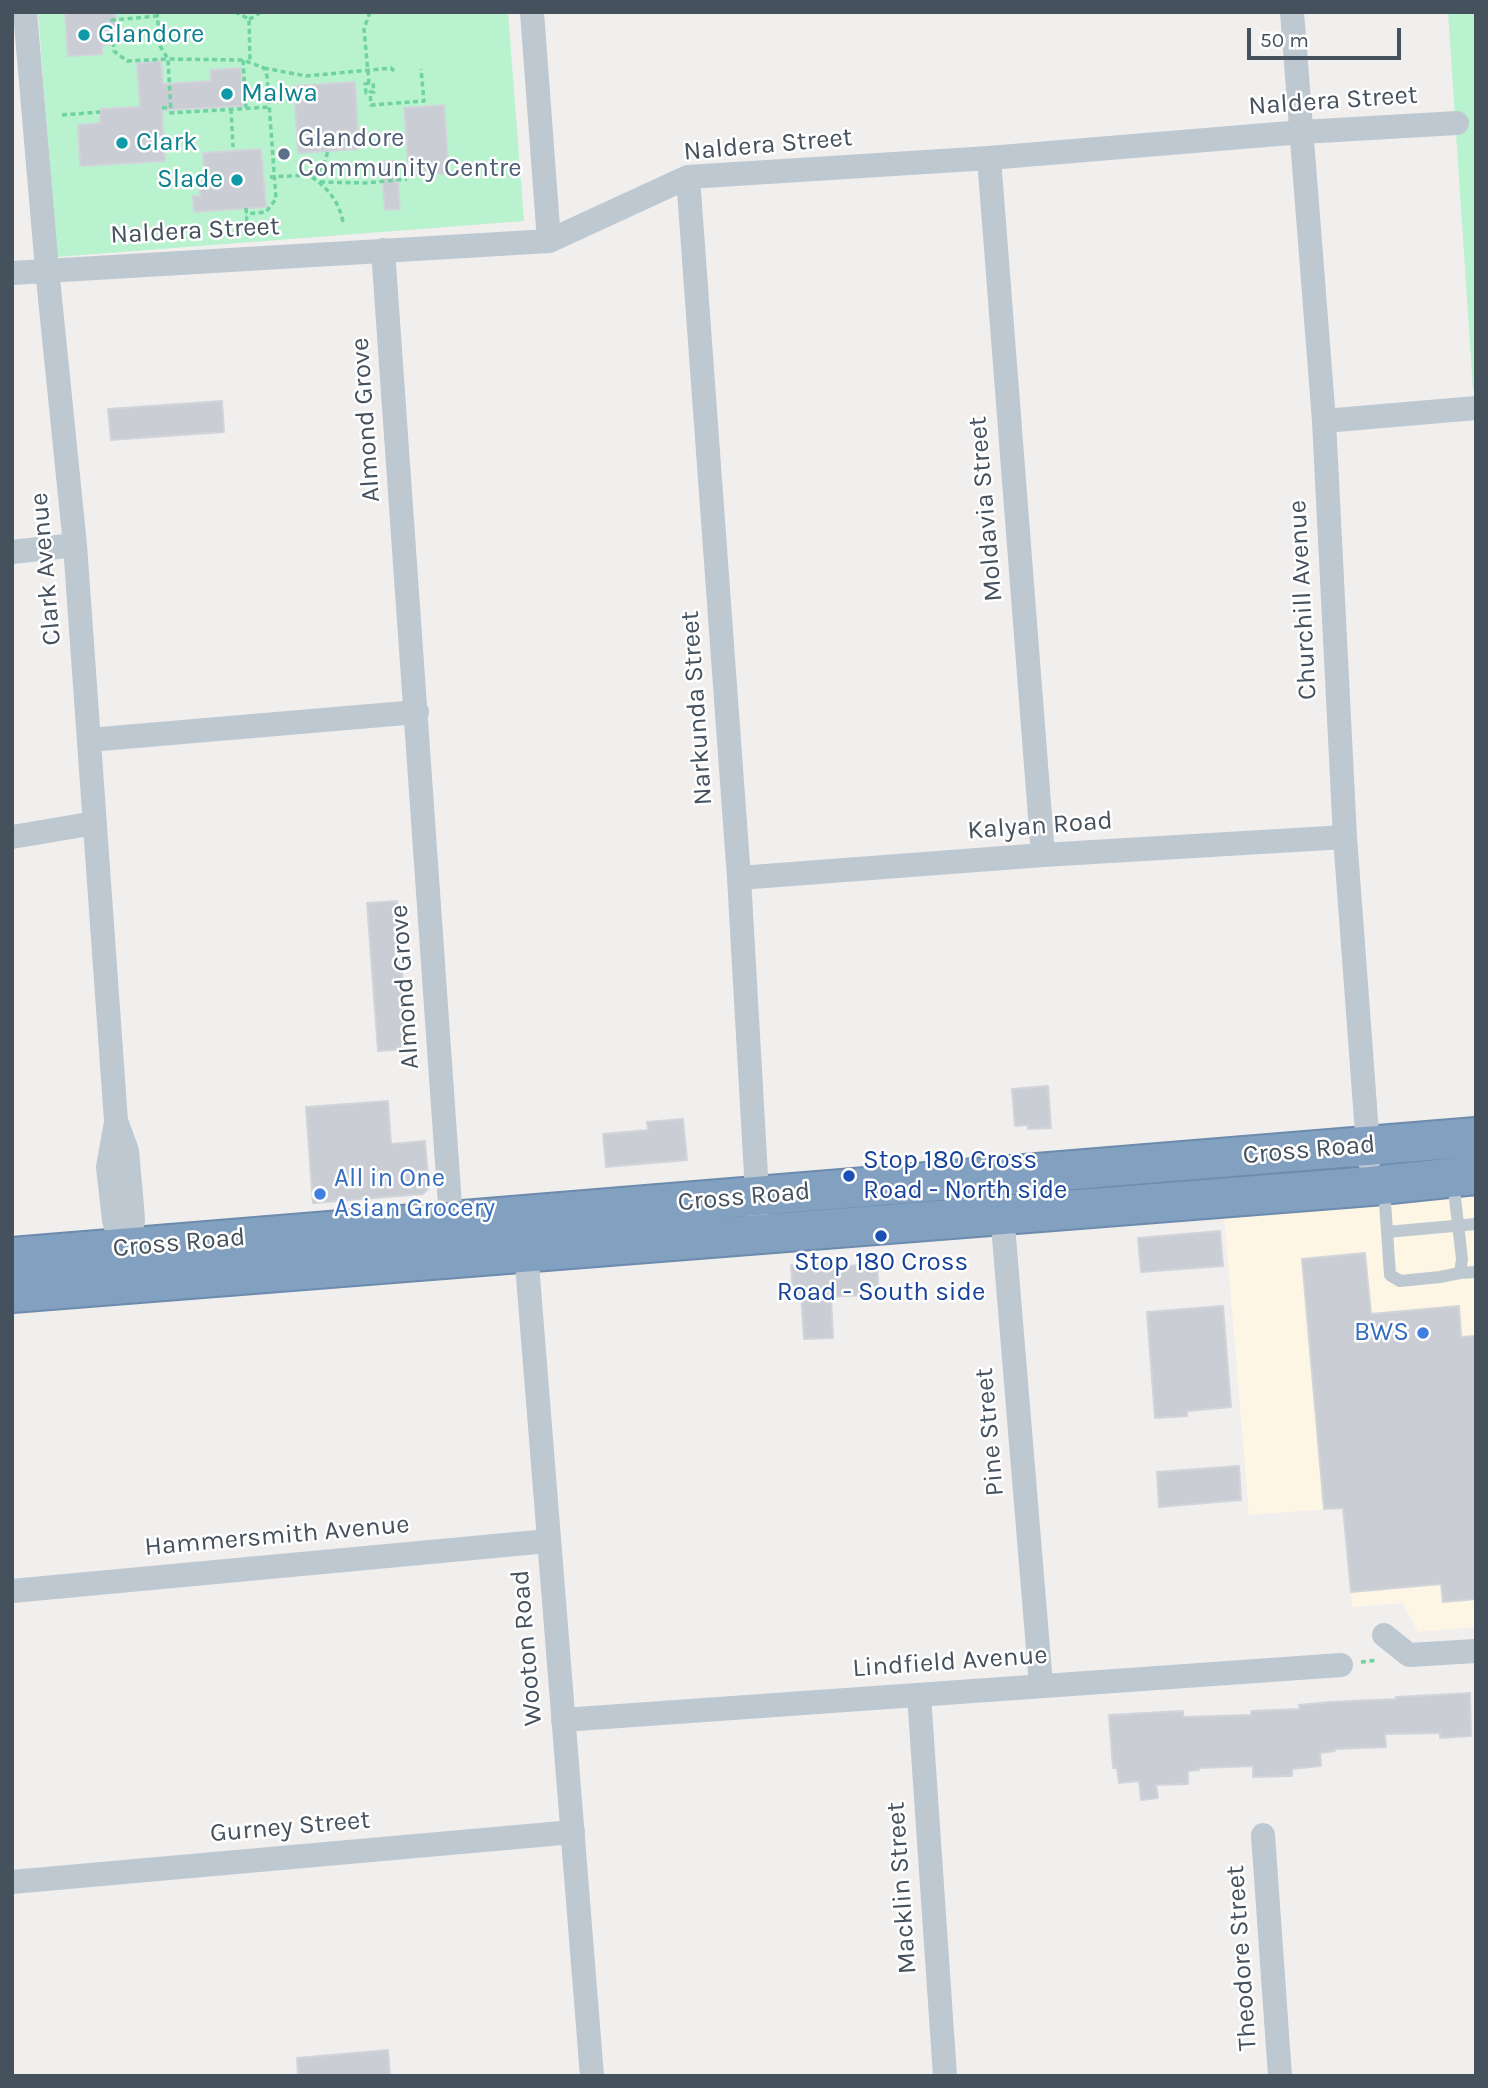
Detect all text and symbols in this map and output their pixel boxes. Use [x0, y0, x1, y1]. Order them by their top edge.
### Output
scale bar [1250, 14, 1404, 58]
place label: Glandore [98, 19, 204, 51]
marker: Glandore [76, 27, 92, 43]
text: 50 m [1260, 28, 1309, 52]
place label: Malwa [241, 78, 318, 110]
street label: Naldera Street [1247, 80, 1419, 122]
marker: Malwa [219, 86, 235, 102]
street label: Naldera Street [682, 122, 854, 168]
place label: Glandore Community Centre [298, 123, 522, 184]
place label: Clark [136, 127, 198, 159]
marker: Clark [114, 135, 130, 151]
marker: Glandore Community Centre [276, 146, 292, 162]
place label: Slade [157, 164, 223, 196]
marker: Slade [229, 172, 245, 188]
street label: Naldera Street [110, 211, 280, 251]
street label: Almond Grove [345, 337, 387, 503]
street label: Moldavia Street [962, 415, 1010, 603]
street label: Clark Avenue [24, 491, 68, 647]
street label: Churchill Avenue [1282, 499, 1324, 701]
street label: Narkunda Street [675, 610, 719, 806]
street label: Kalyan Road [966, 805, 1114, 847]
street label: Almond Grove [384, 904, 426, 1070]
street label: Cross Road [1241, 1129, 1377, 1171]
place label: Stop 180 Cross Road - North side [863, 1145, 1067, 1206]
place label: All in One Asian Grocery [334, 1163, 495, 1224]
marker: Stop 180 Cross Road - North side [841, 1168, 857, 1184]
street label: Cross Road [676, 1176, 812, 1218]
marker: All in One Asian Grocery [312, 1186, 328, 1202]
street label: Cross Road [111, 1222, 247, 1264]
marker: Stop 180 Cross Road - South side [873, 1228, 889, 1244]
place label: Stop 180 Cross Road - South side [777, 1247, 985, 1308]
place label: BWS [1354, 1317, 1409, 1349]
marker: BWS [1415, 1325, 1431, 1341]
street label: Pine Street [969, 1367, 1011, 1497]
street label: Hammersmith Avenue [143, 1509, 411, 1563]
street label: Wooton Road [505, 1569, 549, 1727]
street label: Lindfield Avenue [851, 1640, 1049, 1684]
street label: Macklin Street [880, 1801, 924, 1975]
street label: Gurney Street [209, 1804, 371, 1850]
street label: Theodore Street [1220, 1864, 1264, 2052]

